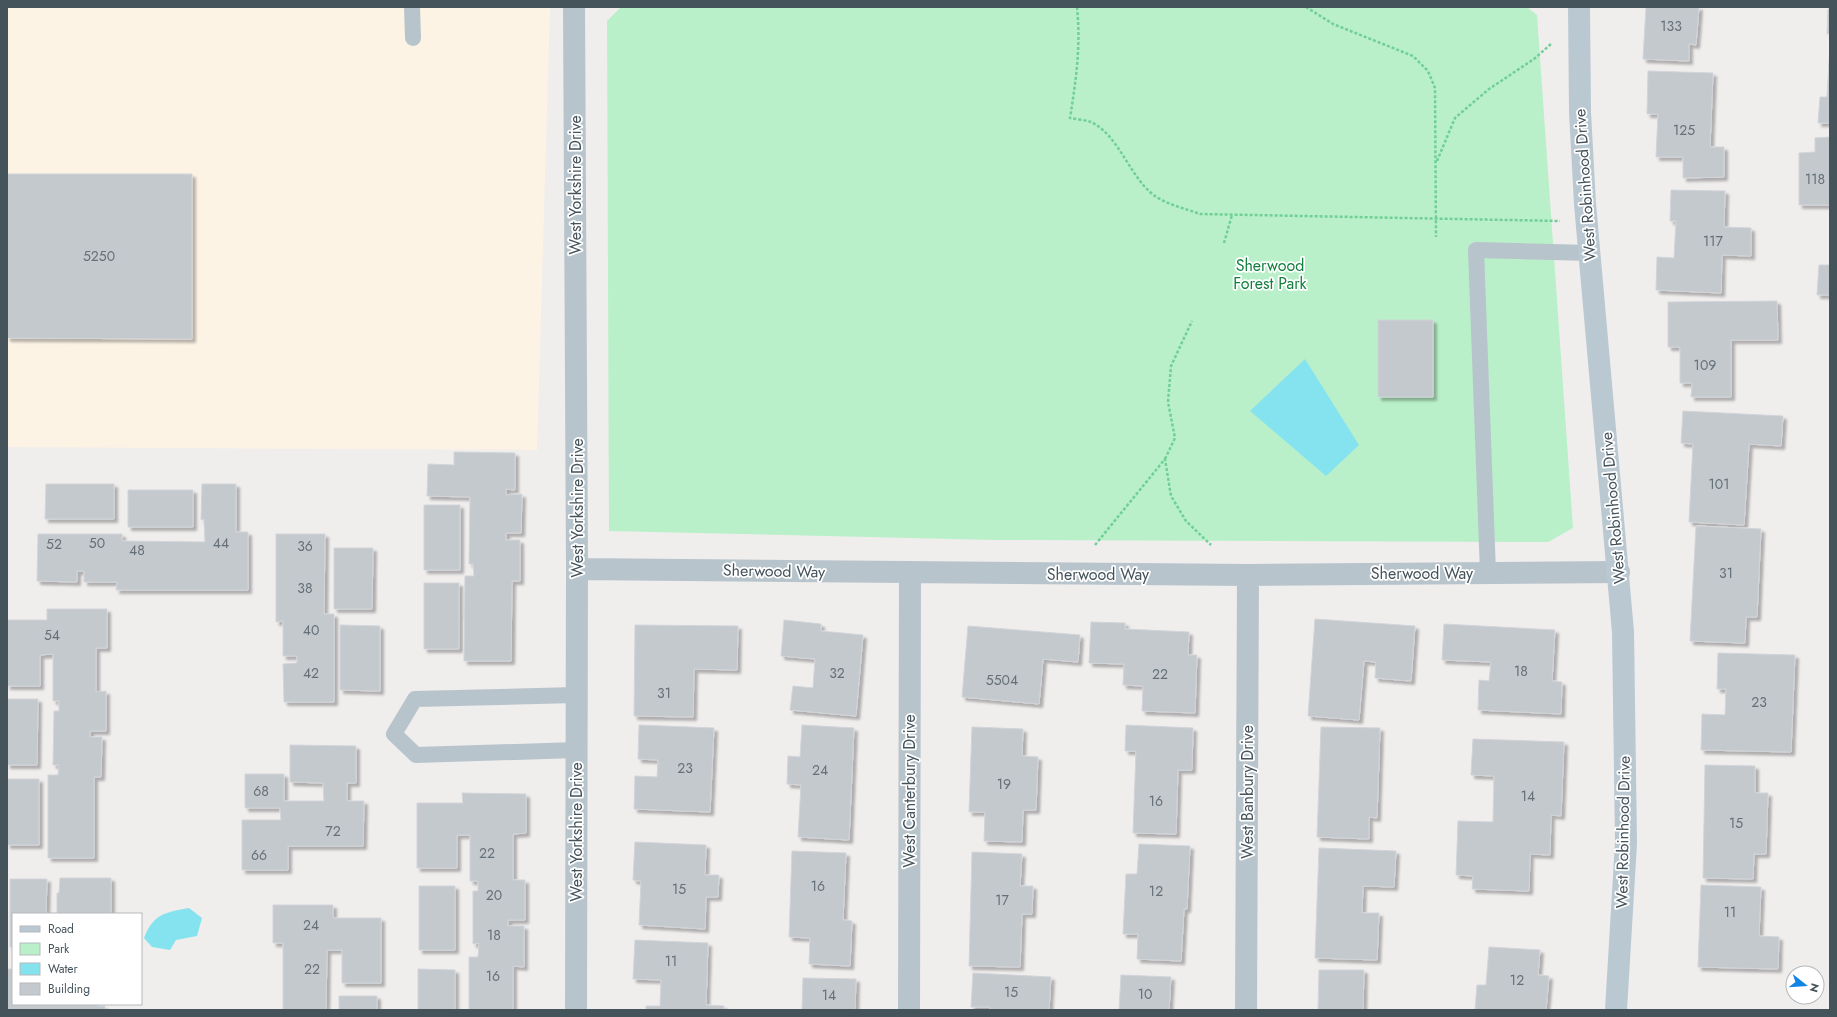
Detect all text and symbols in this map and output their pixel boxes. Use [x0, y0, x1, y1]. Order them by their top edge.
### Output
house number: 133 [1660, 16, 1682, 36]
street label: West Robinhood Drive [1568, 108, 1602, 262]
street label: West Yorkshire Drive [564, 115, 587, 255]
house number: 125 [1673, 120, 1695, 140]
house number: 118 [1805, 169, 1825, 189]
house number: 117 [1703, 231, 1724, 251]
house number: 5250 [83, 246, 115, 266]
park label: Sherwood Forest Park [1233, 254, 1308, 295]
house number: 109 [1694, 355, 1716, 375]
street label: West Robinhood Drive [1595, 431, 1631, 585]
street label: West Yorkshire Drive [566, 438, 589, 578]
house number: 101 [1709, 474, 1730, 494]
house number: 50 [89, 533, 105, 553]
house number: 44 [213, 533, 229, 553]
house number: 52 [46, 534, 62, 554]
house number: 36 [297, 536, 313, 556]
house number: 48 [129, 540, 145, 560]
street label: Sherwood Way [723, 559, 826, 583]
street label: Sherwood Way [1371, 562, 1474, 585]
street label: Sherwood Way [1047, 563, 1150, 586]
house number: 31 [1719, 563, 1733, 583]
house number: 38 [297, 578, 313, 598]
house number: 40 [303, 620, 319, 640]
house number: 54 [44, 625, 60, 645]
house number: 18 [1514, 661, 1528, 681]
house number: 42 [303, 663, 319, 683]
house number: 32 [829, 663, 845, 683]
house number: 22 [1152, 664, 1168, 684]
house number: 5504 [986, 670, 1018, 690]
house number: 31 [657, 683, 671, 703]
house number: 23 [1751, 692, 1767, 712]
street label: West Canterbury Drive [898, 714, 921, 868]
street label: West Banbury Drive [1236, 725, 1259, 859]
street label: West Robinhood Drive [1610, 755, 1636, 909]
house number: 23 [677, 758, 693, 778]
house number: 24 [812, 760, 828, 780]
street label: West Yorkshire Drive [565, 762, 588, 902]
house number: 19 [997, 774, 1011, 794]
house number: 68 [253, 781, 269, 801]
house number: 14 [1521, 786, 1535, 806]
house number: 16 [1149, 791, 1163, 811]
house number: 15 [1729, 813, 1743, 833]
house number: 72 [325, 821, 341, 841]
house number: 22 [479, 843, 495, 863]
house number: 66 [251, 845, 267, 865]
house number: 16 [811, 876, 825, 896]
house number: 15 [672, 879, 686, 899]
house number: 12 [1149, 881, 1163, 901]
house number: 20 [486, 885, 502, 905]
house number: 17 [995, 890, 1009, 910]
house number: 11 [1724, 902, 1736, 922]
legend [12, 913, 142, 1005]
house number: 24 [303, 915, 319, 935]
text: Road [48, 920, 74, 938]
house number: 18 [487, 925, 501, 945]
text: Park [48, 940, 70, 958]
house number: 11 [665, 951, 677, 971]
house number: 22 [304, 959, 320, 979]
text: Water [48, 960, 79, 978]
north arrow [1785, 965, 1825, 1005]
house number: 16 [486, 966, 500, 986]
house number: 12 [1510, 970, 1524, 990]
text: Building [48, 980, 90, 998]
text: N [1806, 981, 1823, 994]
house number: 15 [1004, 982, 1018, 1002]
house number: 10 [1138, 984, 1152, 1004]
house number: 14 [822, 985, 836, 1005]

